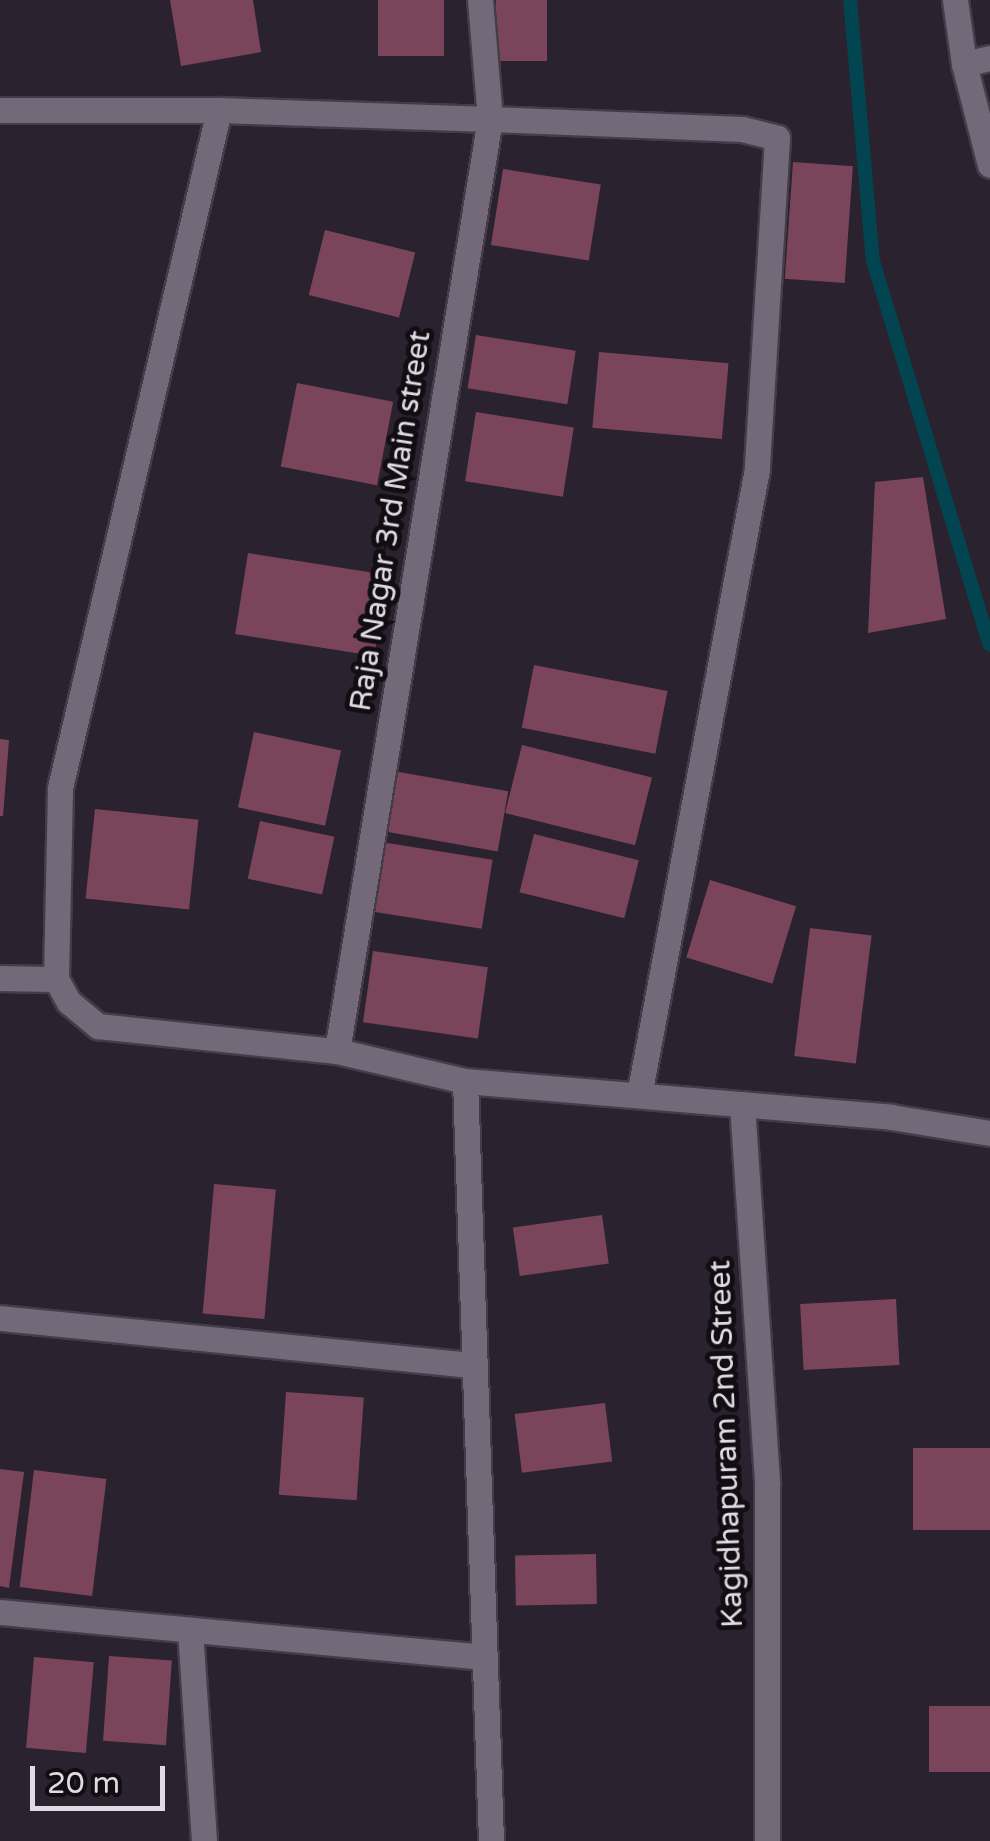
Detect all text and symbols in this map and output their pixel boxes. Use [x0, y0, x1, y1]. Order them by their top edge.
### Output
street label: Raja Nagar 3rd Main street [343, 328, 439, 714]
street label: Kagidhapuram 2nd Street [703, 1260, 751, 1628]
scale bar [35, 1746, 170, 1808]
text: 20 m [47, 1765, 120, 1802]

